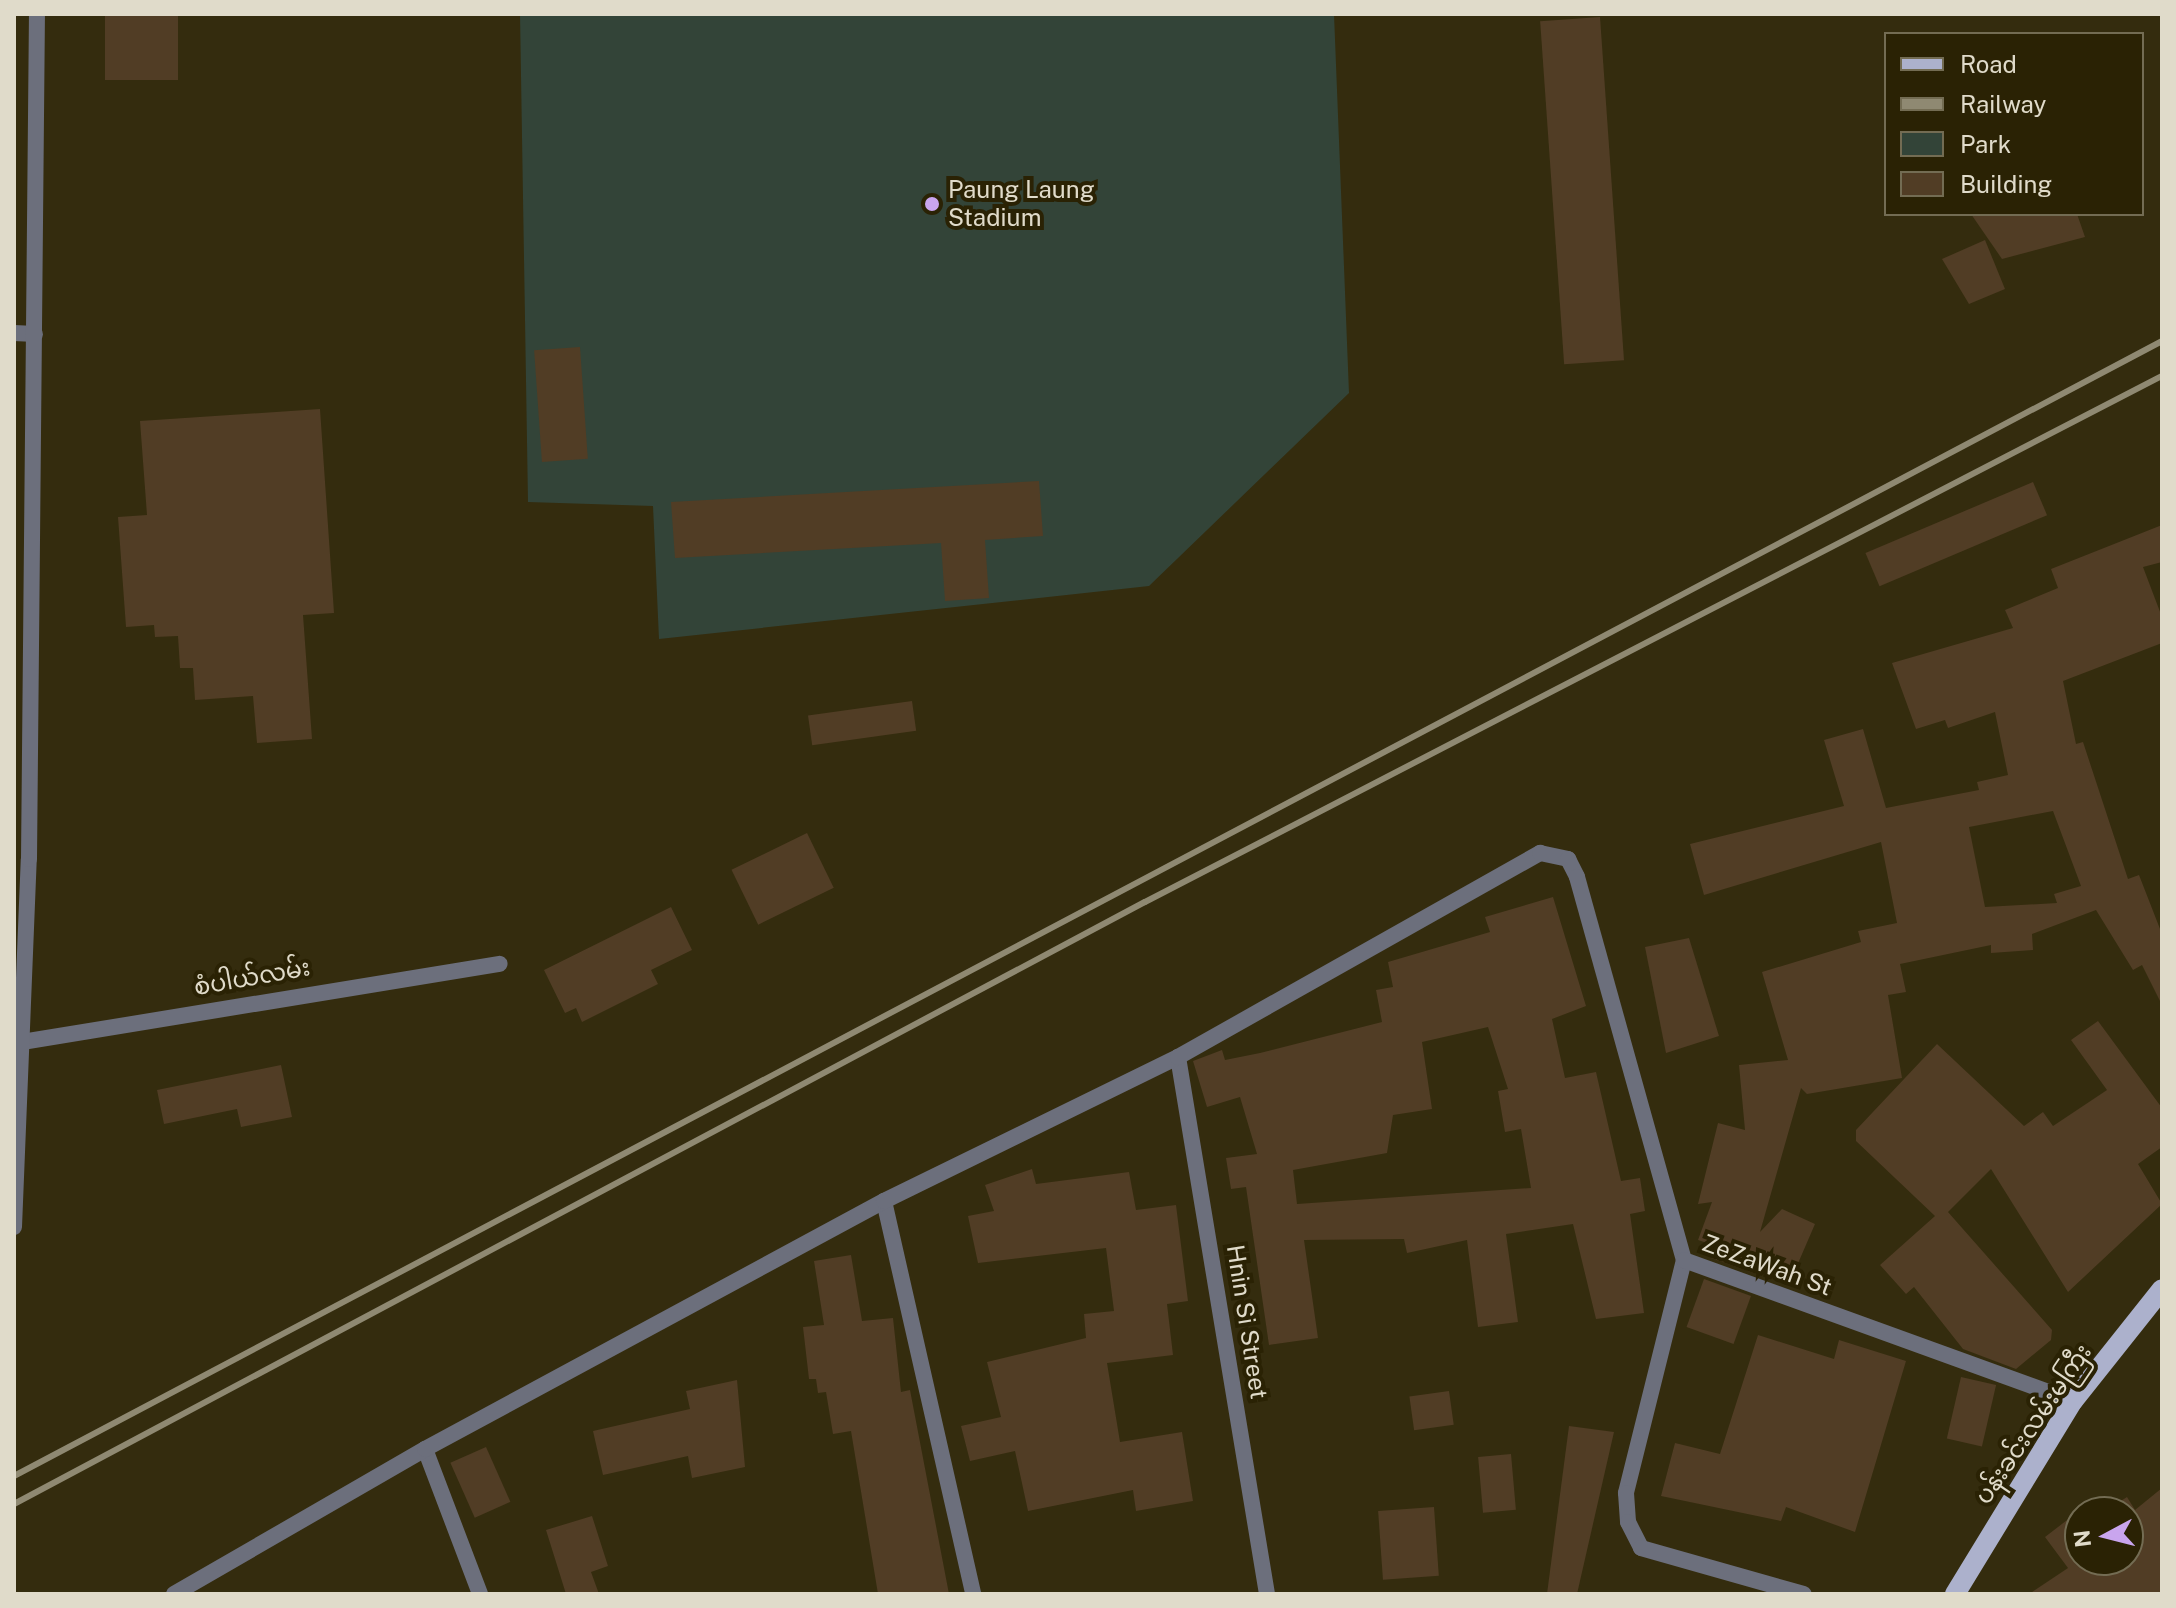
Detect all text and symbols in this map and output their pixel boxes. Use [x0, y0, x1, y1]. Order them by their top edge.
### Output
legend [1884, 32, 2144, 216]
text: Road [1960, 50, 2017, 78]
text: Railway [1960, 90, 2046, 118]
text: Park [1960, 130, 2011, 158]
text: Building [1960, 170, 2052, 198]
place label: Paung Laung Stadium [948, 176, 1095, 232]
marker: Paung Laung Stadium [923, 195, 941, 213]
street label: စံပါယ်လမ်း [192, 953, 312, 1001]
street label: ZeZaWah St [1698, 1228, 1836, 1302]
street label: Hnin Si Street [1221, 1243, 1273, 1401]
street label: ပန်းခင်းလမ်းမကြီး [1969, 1338, 2097, 1510]
north arrow [2064, 1496, 2144, 1576]
text: N [2068, 1529, 2096, 1549]

